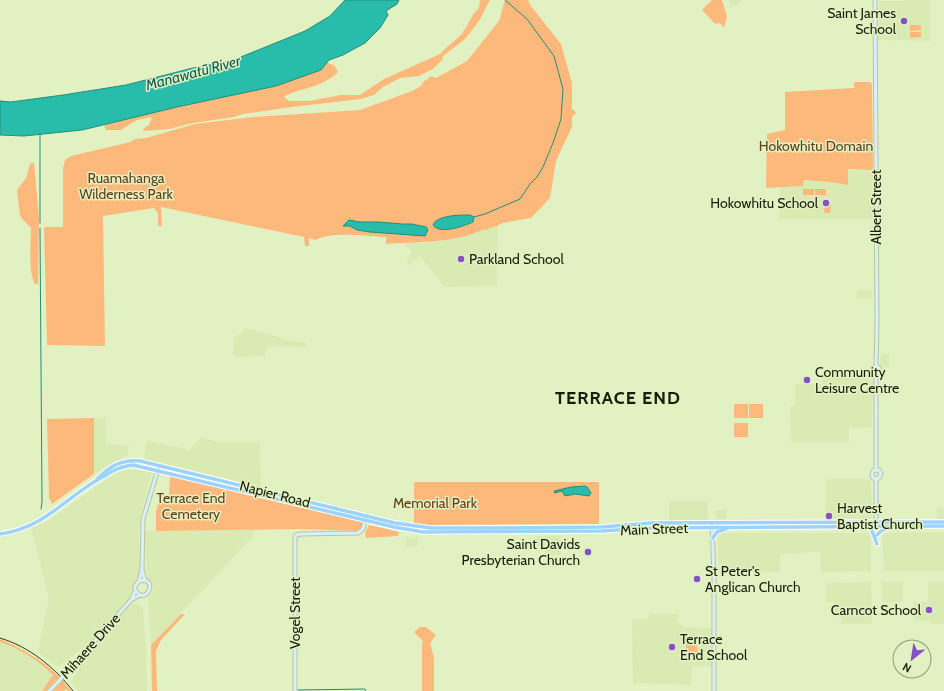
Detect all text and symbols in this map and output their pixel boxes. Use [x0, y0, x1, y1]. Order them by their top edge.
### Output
place label: Saint James School [827, 4, 897, 38]
marker: Saint James School [899, 16, 909, 26]
water label: Manawatū River [143, 51, 244, 95]
park label: Hokowhitu Domain [759, 137, 873, 155]
park label: Ruamahanga Wilderness Park [79, 169, 174, 203]
street label: Albert Street [867, 169, 885, 245]
place label: Hokowhitu School [710, 194, 819, 212]
marker: Hokowhitu School [821, 198, 831, 208]
place label: Parkland School [469, 250, 565, 268]
marker: Parkland School [456, 254, 466, 264]
place label: Community Leisure Centre [815, 363, 899, 397]
marker: Community Leisure Centre [802, 375, 812, 385]
district label: TERRACE END [555, 387, 681, 409]
street label: Napier Road [238, 477, 312, 511]
park label: Terrace End Cemetery [157, 489, 225, 523]
park label: Memorial Park [393, 494, 478, 512]
place label: Harvest Baptist Church [837, 499, 923, 533]
marker: Harvest Baptist Church [824, 511, 834, 521]
street label: Main Street [620, 519, 689, 539]
place label: Saint Davids Presbyterian Church [462, 535, 580, 569]
marker: Saint Davids Presbyterian Church [583, 547, 593, 557]
place label: St Peter's Anglican Church [705, 562, 800, 596]
marker: St Peter's Anglican Church [692, 574, 702, 584]
street label: Vogel Street [286, 577, 304, 649]
place label: Carncot School [831, 601, 922, 619]
marker: Carncot School [924, 605, 934, 615]
street label: Mihaere Drive [56, 610, 124, 682]
place label: Terrace End School [680, 630, 748, 664]
north arrow [892, 639, 932, 679]
marker: Terrace End School [667, 642, 677, 652]
text: N [900, 660, 914, 676]

